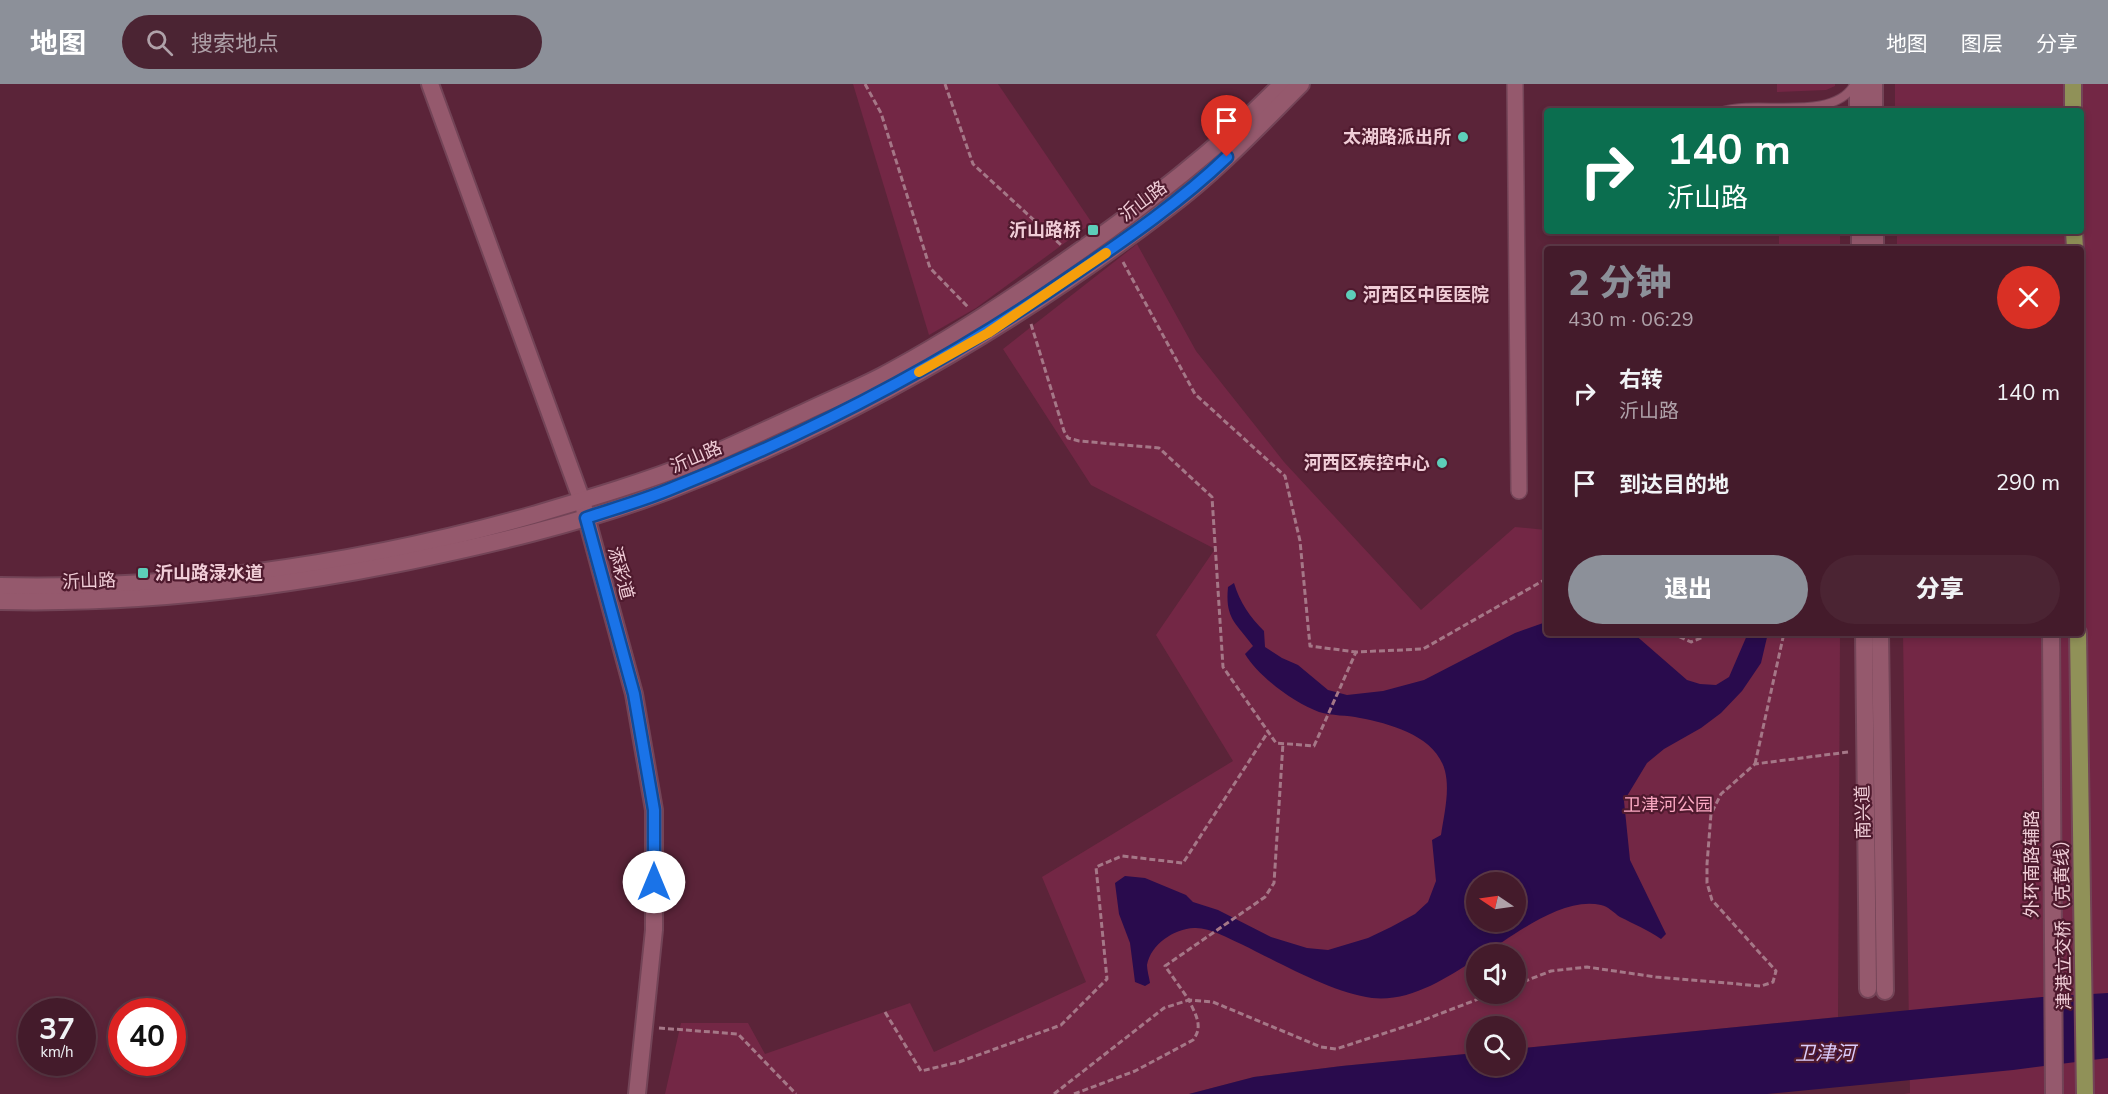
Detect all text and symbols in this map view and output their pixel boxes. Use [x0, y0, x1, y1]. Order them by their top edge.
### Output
search box [122, 15, 542, 69]
text: 地图 [30, 25, 86, 63]
icon: search [143, 26, 176, 59]
text: 搜索地点 [191, 29, 279, 59]
text: 地图 [1886, 30, 1928, 58]
text: 图层 [1961, 30, 2003, 58]
text: 分享 [2036, 30, 2078, 58]
pin [1201, 95, 1252, 157]
icon: arrive [1210, 104, 1243, 137]
text: 140 m [1667, 122, 1791, 179]
place label: 太湖路派出所 [1343, 125, 1451, 149]
marker: 太湖路派出所 [1456, 130, 1470, 144]
icon: right [1568, 132, 1646, 210]
street label: 沂山路 [1114, 175, 1172, 227]
text: 沂山路 [1667, 180, 1748, 217]
place label: 沂山路桥 [1009, 218, 1081, 242]
marker: 沂山路桥 [1086, 223, 1100, 237]
text: 2 分钟 [1568, 259, 1672, 308]
button: close [1997, 266, 2060, 329]
place label: 河西区中医医院 [1363, 283, 1489, 307]
marker: 河西区中医医院 [1344, 288, 1358, 302]
text: 430 m · 06:29 [1568, 306, 1694, 333]
text: 右转 [1619, 365, 1663, 395]
icon: right [1568, 377, 1601, 410]
text: 140 m [1996, 378, 2060, 408]
text: 沂山路 [1619, 398, 1679, 425]
street label: 沂山路 [666, 435, 726, 479]
place label: 河西区疾控中心 [1304, 451, 1430, 475]
marker: 河西区疾控中心 [1435, 456, 1449, 470]
icon: arrive [1568, 467, 1601, 500]
text: 290 m [1996, 468, 2060, 498]
text: 到达目的地 [1619, 470, 1729, 500]
street label: 添彩道 [602, 544, 640, 602]
button: 退出 [1568, 555, 1808, 624]
button: 分享 [1820, 555, 2060, 624]
place label: 沂山路渌水道 [155, 561, 263, 585]
marker: 沂山路渌水道 [136, 566, 150, 580]
street label: 沂山路 [62, 568, 116, 594]
street label: 南兴道 [1851, 785, 1875, 839]
park label: 卫津河公园 [1623, 793, 1713, 817]
street label: 外环南路辅路 [2020, 810, 2044, 918]
street label: 津港立交桥（克黄线） [2049, 830, 2077, 1010]
position arrow [622, 850, 686, 914]
north arrow [1466, 872, 1526, 932]
map controls [1466, 872, 1526, 1076]
button: sound [1466, 944, 1526, 1004]
speed limit sign: 40 [108, 998, 186, 1076]
text: 37 [39, 1009, 75, 1050]
button: search [1466, 1016, 1526, 1076]
water label: 卫津河 [1795, 1040, 1859, 1067]
text: km/h [40, 1042, 74, 1062]

